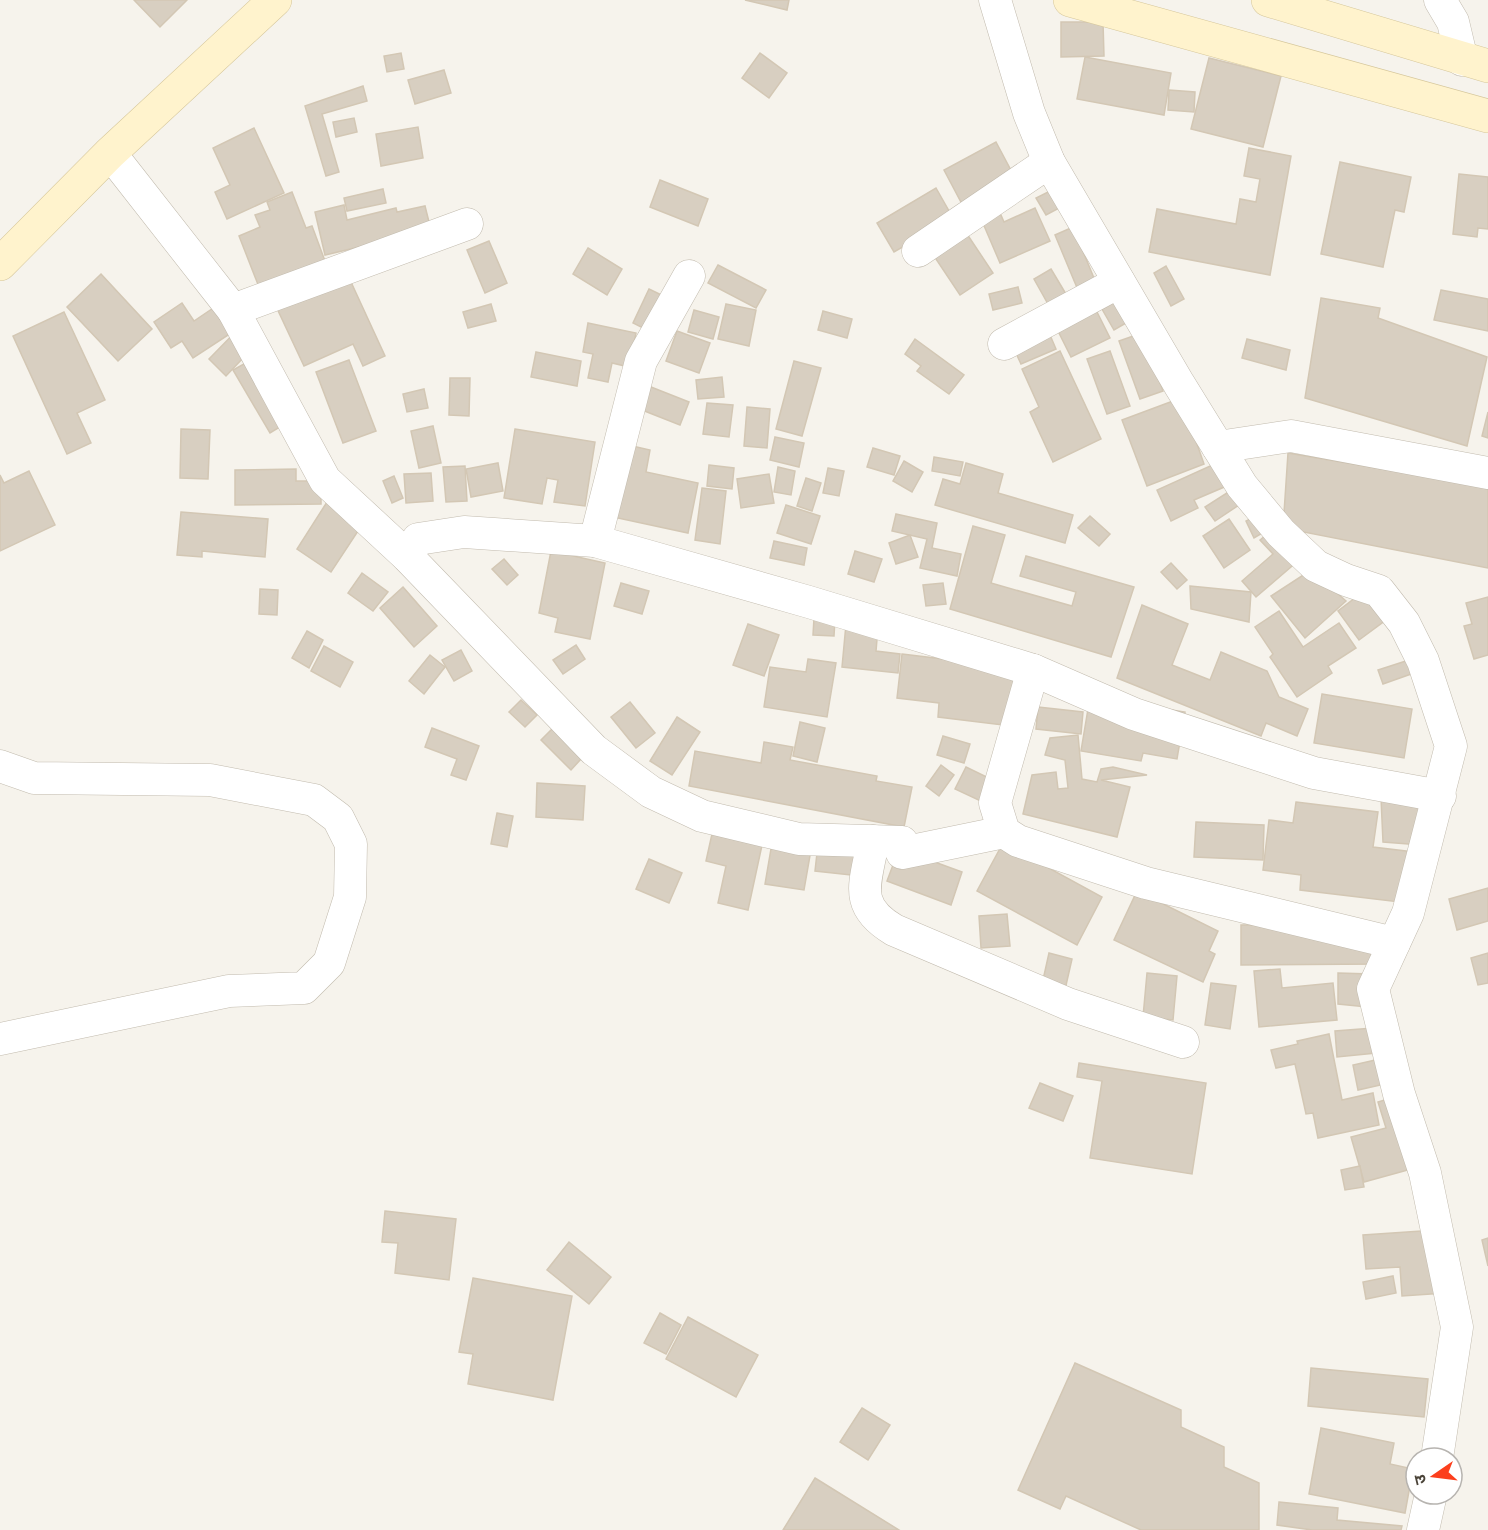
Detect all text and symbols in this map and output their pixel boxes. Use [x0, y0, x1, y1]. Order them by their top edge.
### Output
north arrow [1404, 1446, 1464, 1506]
text: उ [1408, 1472, 1432, 1487]

